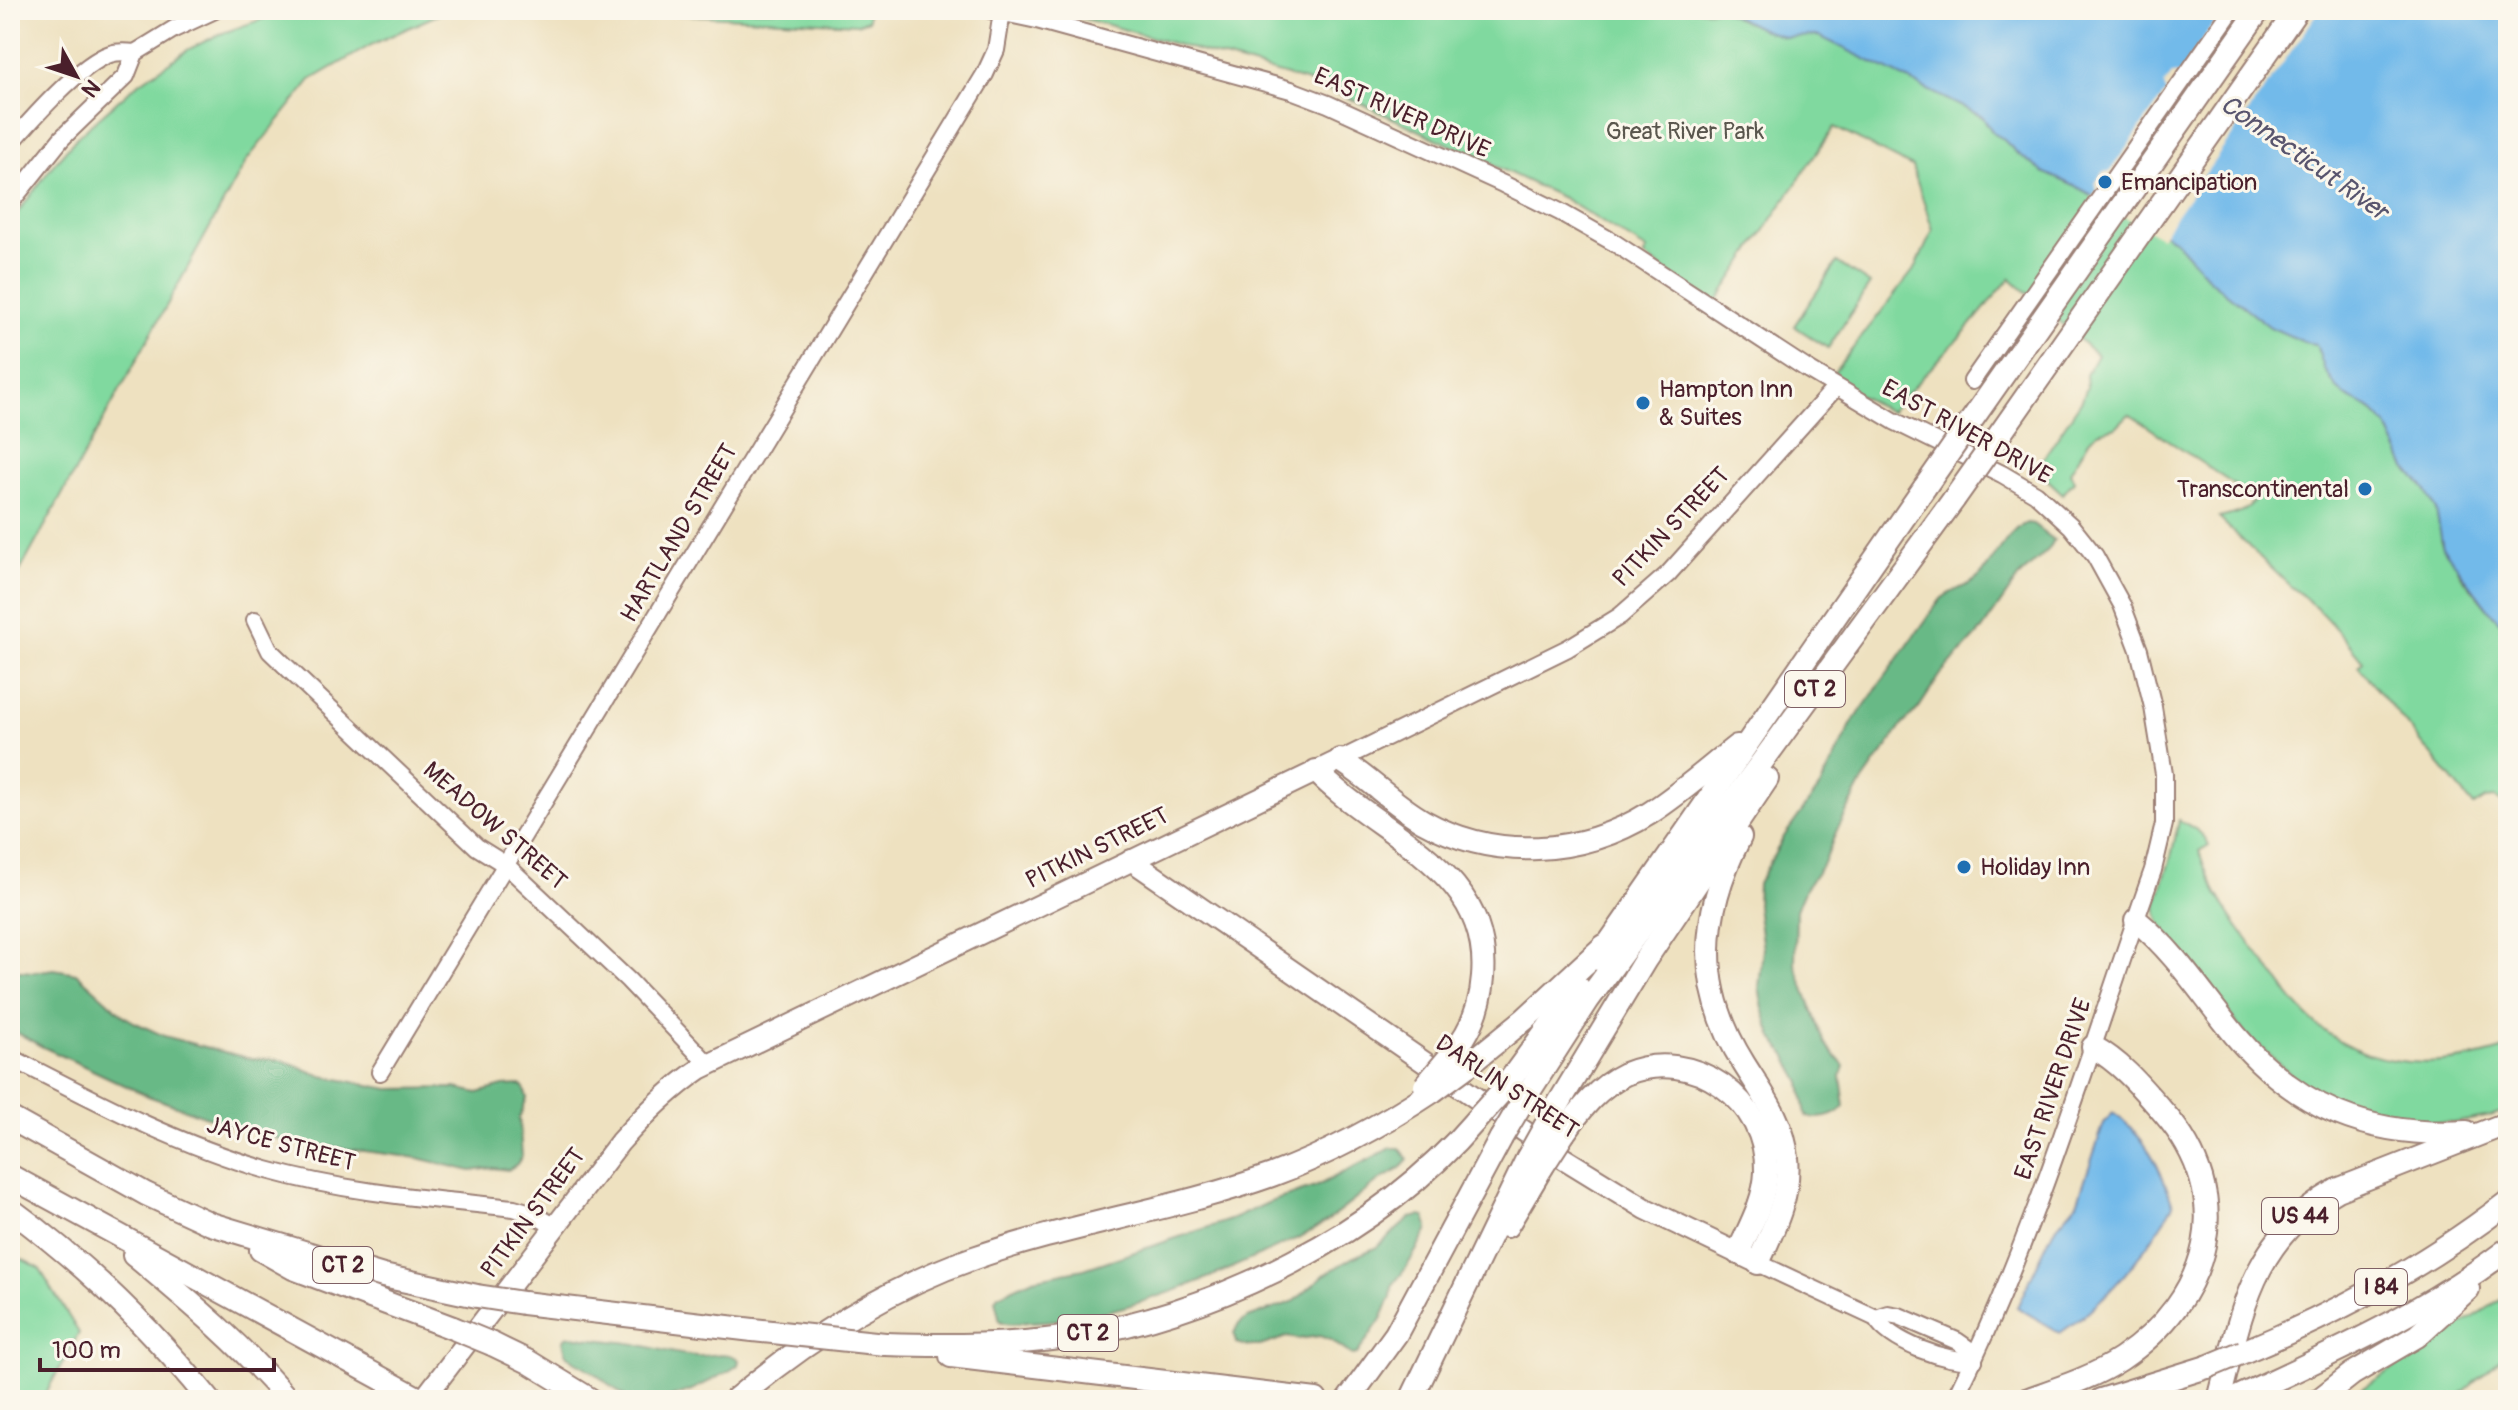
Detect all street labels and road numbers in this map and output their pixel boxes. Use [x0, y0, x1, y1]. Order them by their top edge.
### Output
street label: EAST RIVER DRIVE [1309, 61, 1495, 165]
street label: EAST RIVER DRIVE [1877, 373, 2057, 491]
street label: HARTLAND STREET [614, 438, 744, 628]
street label: PITKIN STREET [1607, 461, 1735, 593]
road number: CT 2 [1785, 671, 1845, 707]
street label: MEADOW STREET [417, 756, 573, 896]
street label: PITKIN STREET [1021, 801, 1173, 895]
street label: EAST RIVER DRIVE [2008, 995, 2098, 1183]
street label: DARLIN STREET [1430, 1029, 1584, 1145]
street label: JAYCE STREET [203, 1110, 359, 1178]
street label: PITKIN STREET [475, 1142, 591, 1284]
road number: US 44 [2262, 1198, 2338, 1234]
road number: CT 2 [313, 1247, 373, 1283]
road number: I 84 [2355, 1269, 2407, 1305]
road number: CT 2 [1058, 1315, 1118, 1351]

